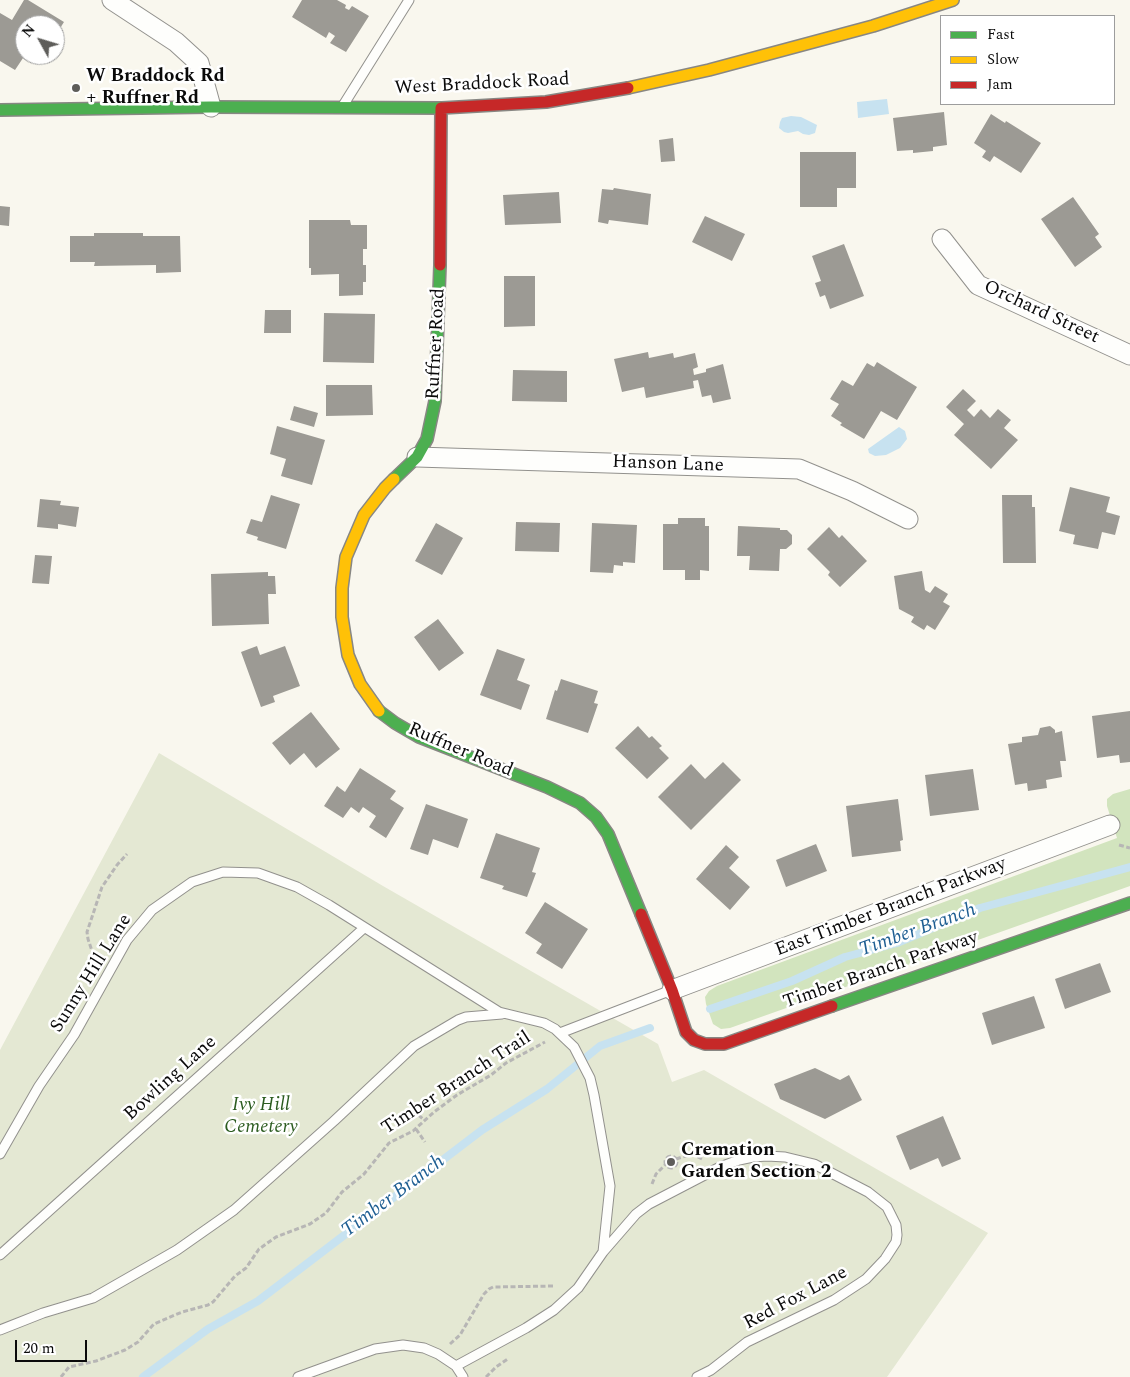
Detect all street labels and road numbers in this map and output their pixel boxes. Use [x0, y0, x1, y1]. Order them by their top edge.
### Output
street label: West Braddock Road [394, 69, 570, 101]
street label: Orchard Street [980, 276, 1102, 350]
street label: Ruffner Road [423, 288, 451, 400]
street label: Hanson Lane [612, 452, 724, 478]
street label: Ruffner Road [404, 719, 516, 783]
street label: East Timber Branch Parkway [772, 853, 1010, 963]
street label: Sunny Hill Lane [46, 911, 138, 1037]
street label: Timber Branch Parkway [781, 927, 981, 1015]
street label: Timber Branch Trail [378, 1027, 536, 1141]
street label: Bowling Lane [120, 1032, 222, 1126]
street label: Red Fox Lane [740, 1262, 852, 1336]

